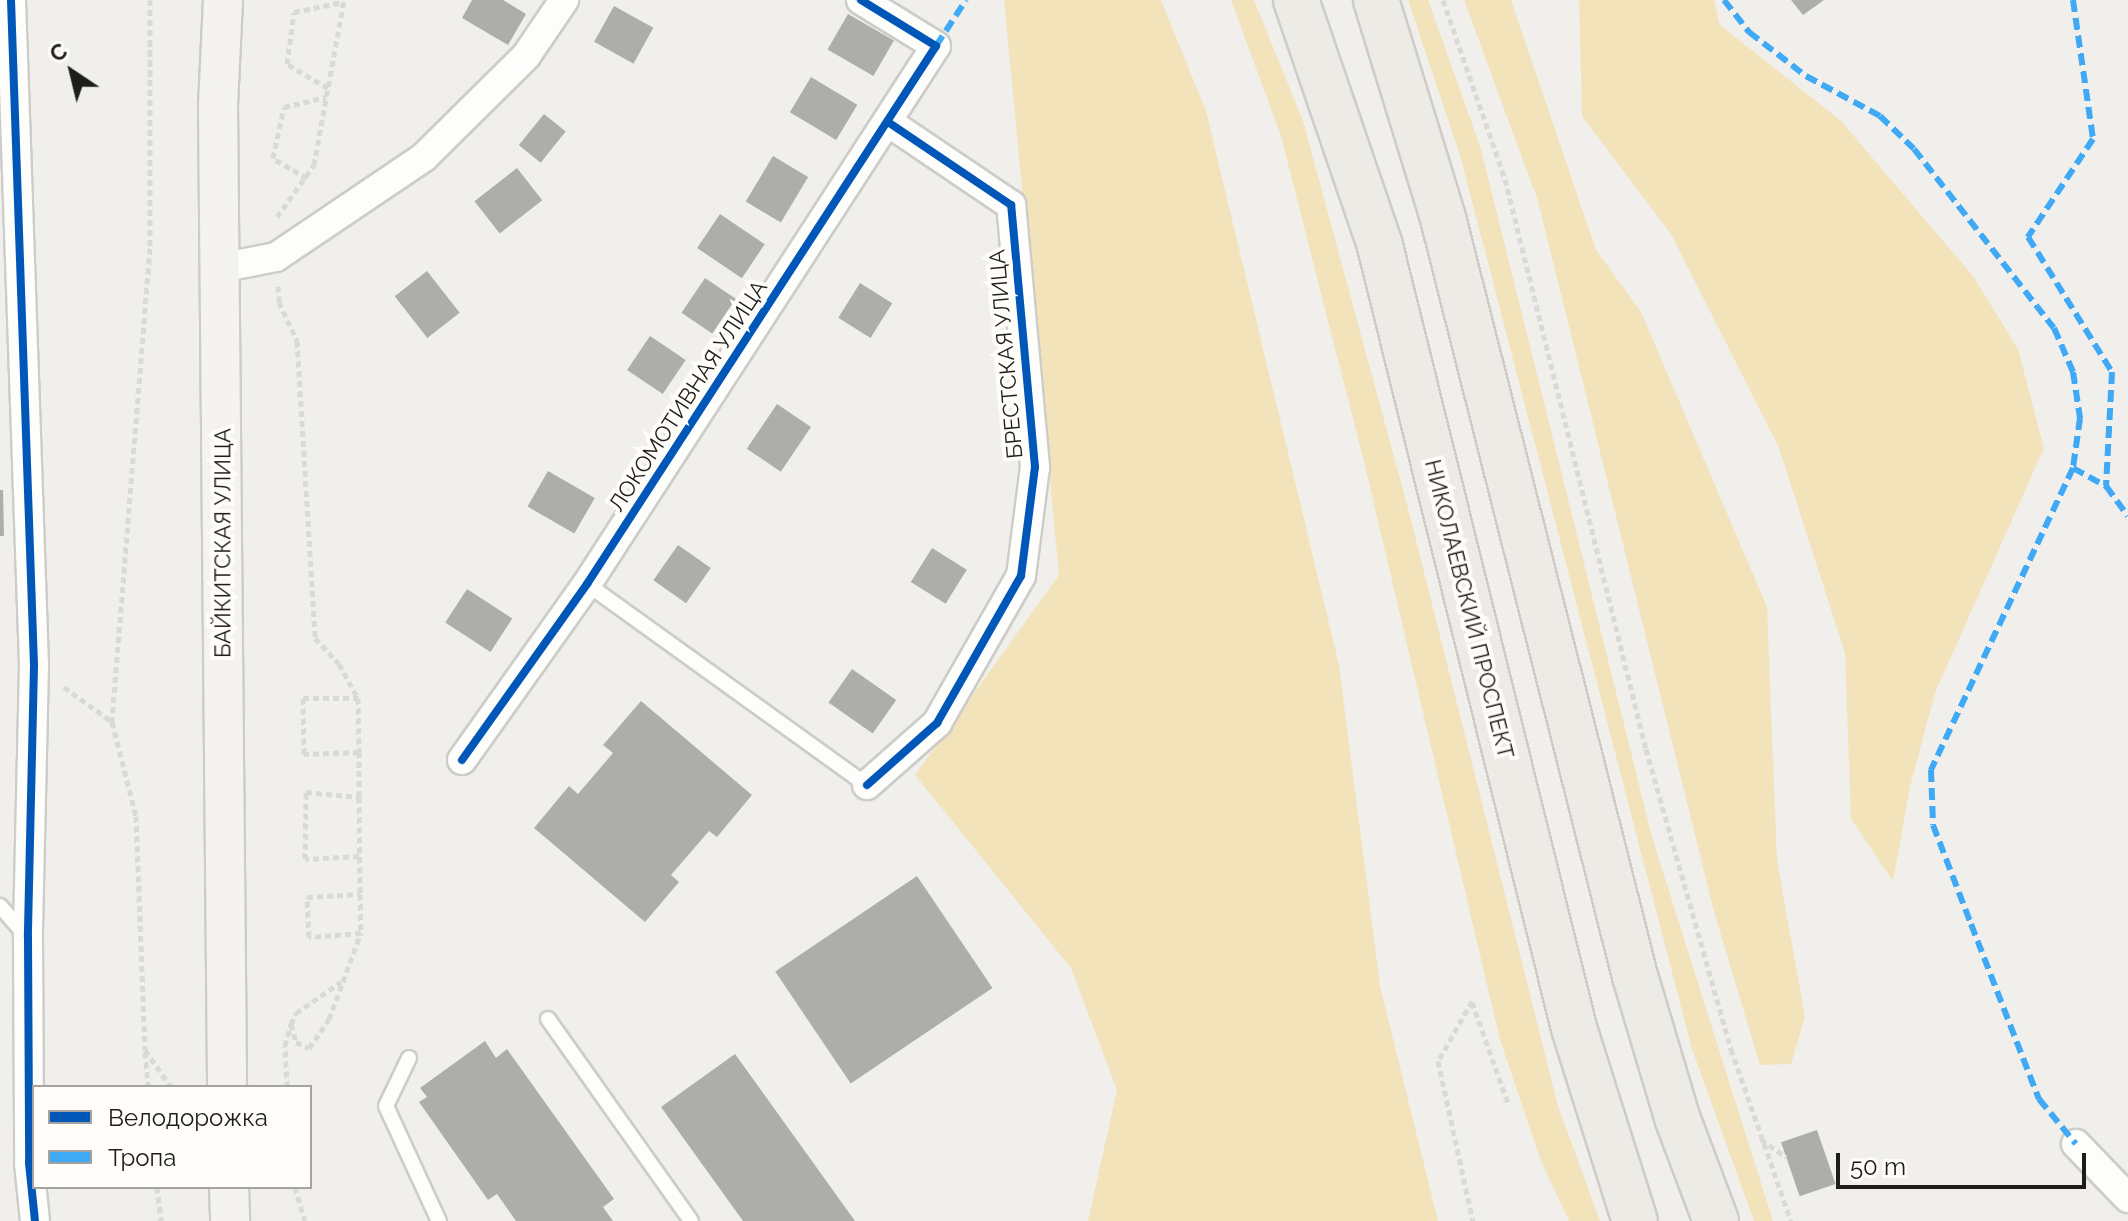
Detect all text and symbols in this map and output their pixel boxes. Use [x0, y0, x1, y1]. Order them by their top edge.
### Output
north arrow [32, 32, 112, 112]
text: С [45, 37, 72, 67]
street label: БРЕСТСКАЯ УЛИЦА [984, 248, 1028, 460]
street label: ЛОКОМОТИВНАЯ УЛИЦА [603, 276, 773, 516]
street label: БАЙКИТСКАЯ УЛИЦА [210, 428, 236, 658]
street label: НИКОЛАЕВСКИЙ ПРОСПЕКТ [1419, 457, 1519, 761]
legend [32, 1085, 312, 1189]
text: Велодорожка [108, 1103, 268, 1132]
scale bar [1840, 1137, 2090, 1187]
text: Тропа [108, 1143, 176, 1172]
text: 50 m [1850, 1152, 1906, 1181]

